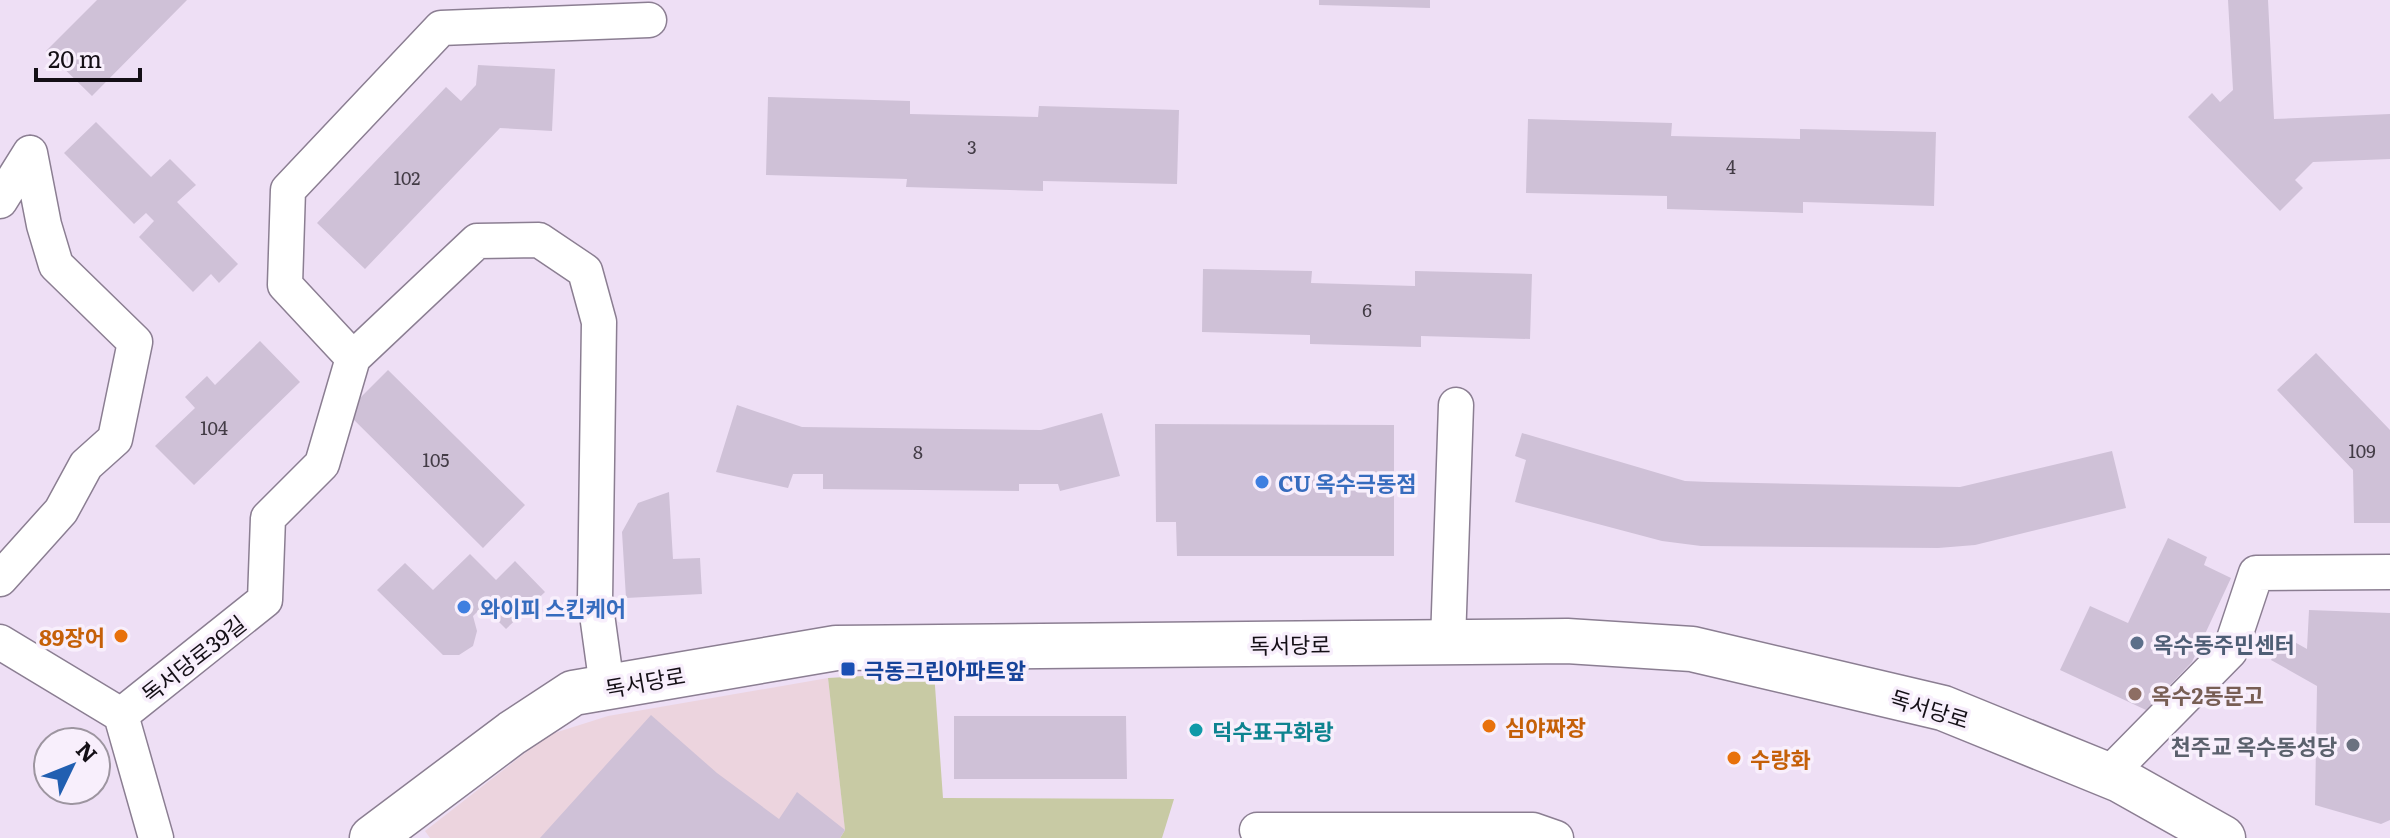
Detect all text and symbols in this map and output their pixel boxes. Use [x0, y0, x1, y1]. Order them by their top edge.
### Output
scale bar [36, 32, 140, 82]
text: 20 m [48, 40, 102, 75]
house number: 3 [967, 133, 977, 160]
house number: 4 [1726, 153, 1736, 180]
house number: 102 [394, 164, 420, 191]
house number: 6 [1362, 296, 1372, 323]
house number: 104 [200, 414, 228, 441]
house number: 109 [2348, 437, 2376, 464]
house number: 8 [913, 438, 923, 465]
house number: 105 [423, 446, 449, 473]
place label: CU 옥수극동점 [1278, 466, 1416, 499]
marker: CU 옥수극동점 [1253, 473, 1271, 491]
place label: 와이피 스킨케어 [480, 591, 626, 624]
marker: 와이피 스킨케어 [455, 598, 473, 616]
street label: 독서당로39길 [134, 607, 252, 709]
place label: 89장어 [39, 620, 105, 653]
marker: 89장어 [112, 627, 130, 645]
street label: 독서당로 [1249, 627, 1331, 661]
place label: 옥수동주민센터 [2153, 627, 2295, 660]
marker: 옥수동주민센터 [2128, 634, 2146, 652]
place label: 극동그린아파트앞 [864, 653, 1026, 686]
street label: 독서당로 [602, 658, 688, 704]
marker: 극동그린아파트앞 [839, 660, 857, 678]
place label: 옥수2동문고 [2151, 678, 2264, 711]
street label: 독서당로 [1886, 680, 1974, 736]
marker: 옥수2동문고 [2126, 685, 2144, 703]
place label: 심야짜장 [1505, 710, 1586, 743]
place label: 덕수표구화랑 [1212, 714, 1333, 747]
marker: 심야짜장 [1480, 717, 1498, 735]
marker: 덕수표구화랑 [1187, 721, 1205, 739]
north arrow [32, 726, 112, 806]
place label: 천주교 옥수동성당 [2171, 729, 2337, 762]
text: N [69, 733, 106, 769]
marker: 천주교 옥수동성당 [2344, 736, 2362, 754]
place label: 수랑화 [1750, 742, 1811, 775]
marker: 수랑화 [1725, 749, 1743, 767]

